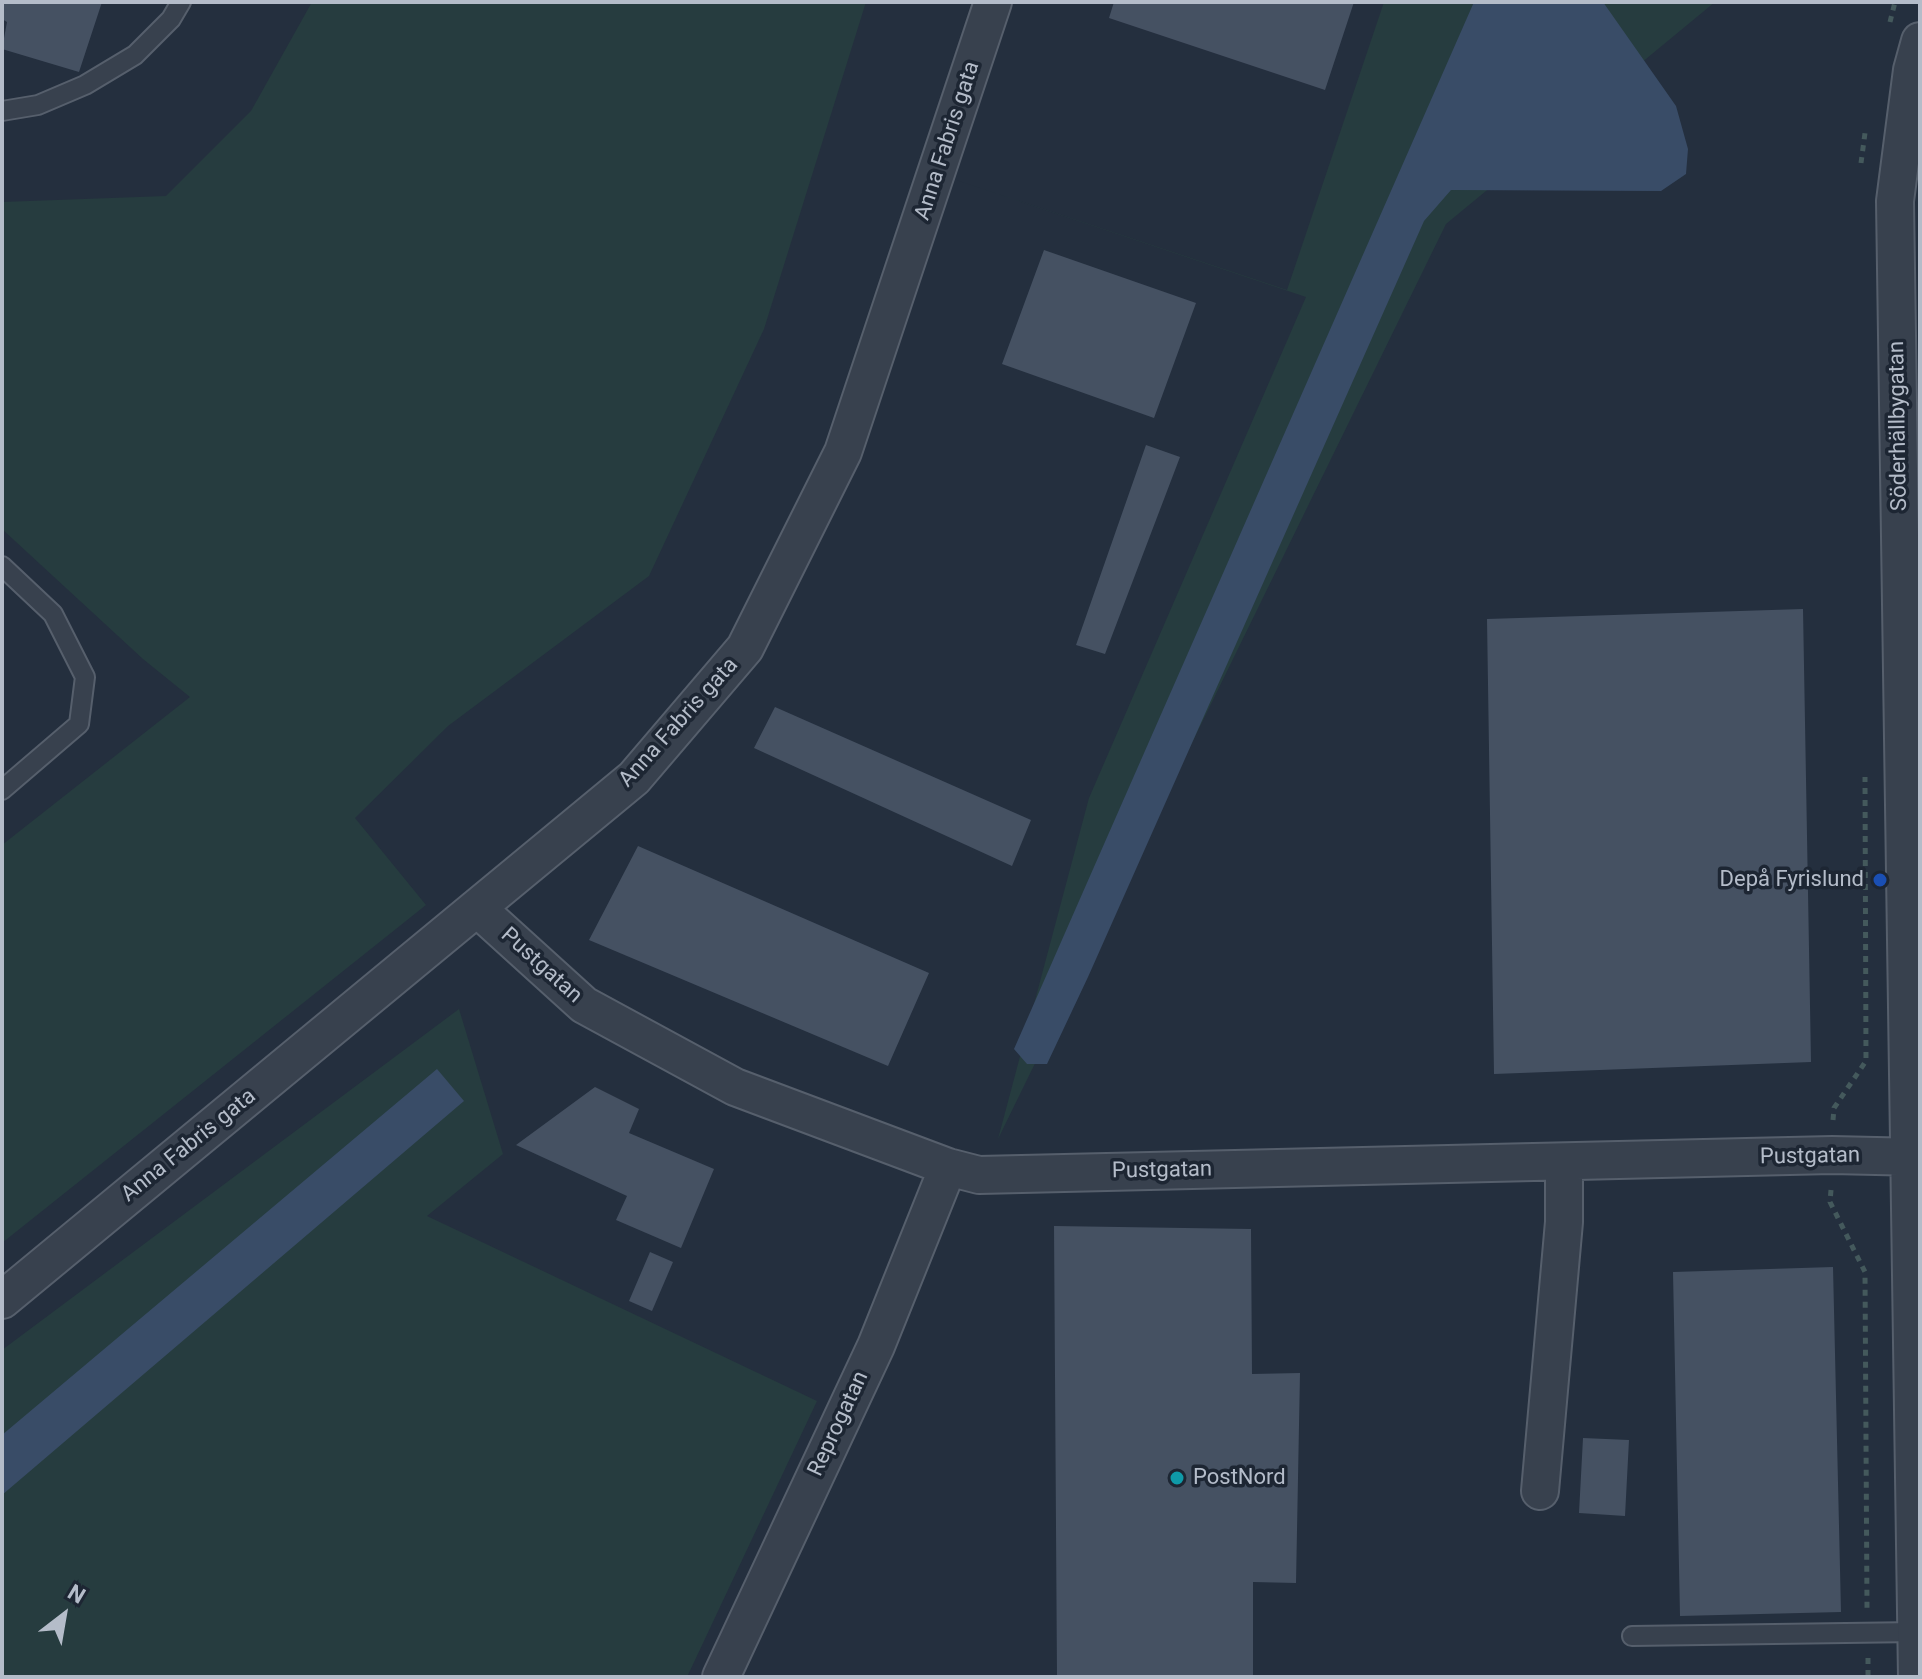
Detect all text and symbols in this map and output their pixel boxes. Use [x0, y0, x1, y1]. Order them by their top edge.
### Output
street label: Anna Fabris gata [910, 58, 986, 224]
street label: Söderhällbygatan [1884, 341, 1914, 511]
street label: Anna Fabris gata [614, 653, 744, 793]
place label: Depå Fyrislund [1720, 867, 1864, 893]
marker: Depå Fyrislund [1871, 871, 1889, 889]
street label: Pustgatan [495, 923, 587, 1009]
street label: Anna Fabris gata [116, 1084, 262, 1208]
street label: Pustgatan [1760, 1143, 1860, 1171]
street label: Pustgatan [1112, 1157, 1212, 1185]
street label: Reprogatan [803, 1367, 875, 1481]
place label: PostNord [1193, 1465, 1286, 1491]
marker: PostNord [1168, 1469, 1186, 1487]
north arrow [24, 1575, 104, 1655]
text: N [64, 1579, 90, 1609]

